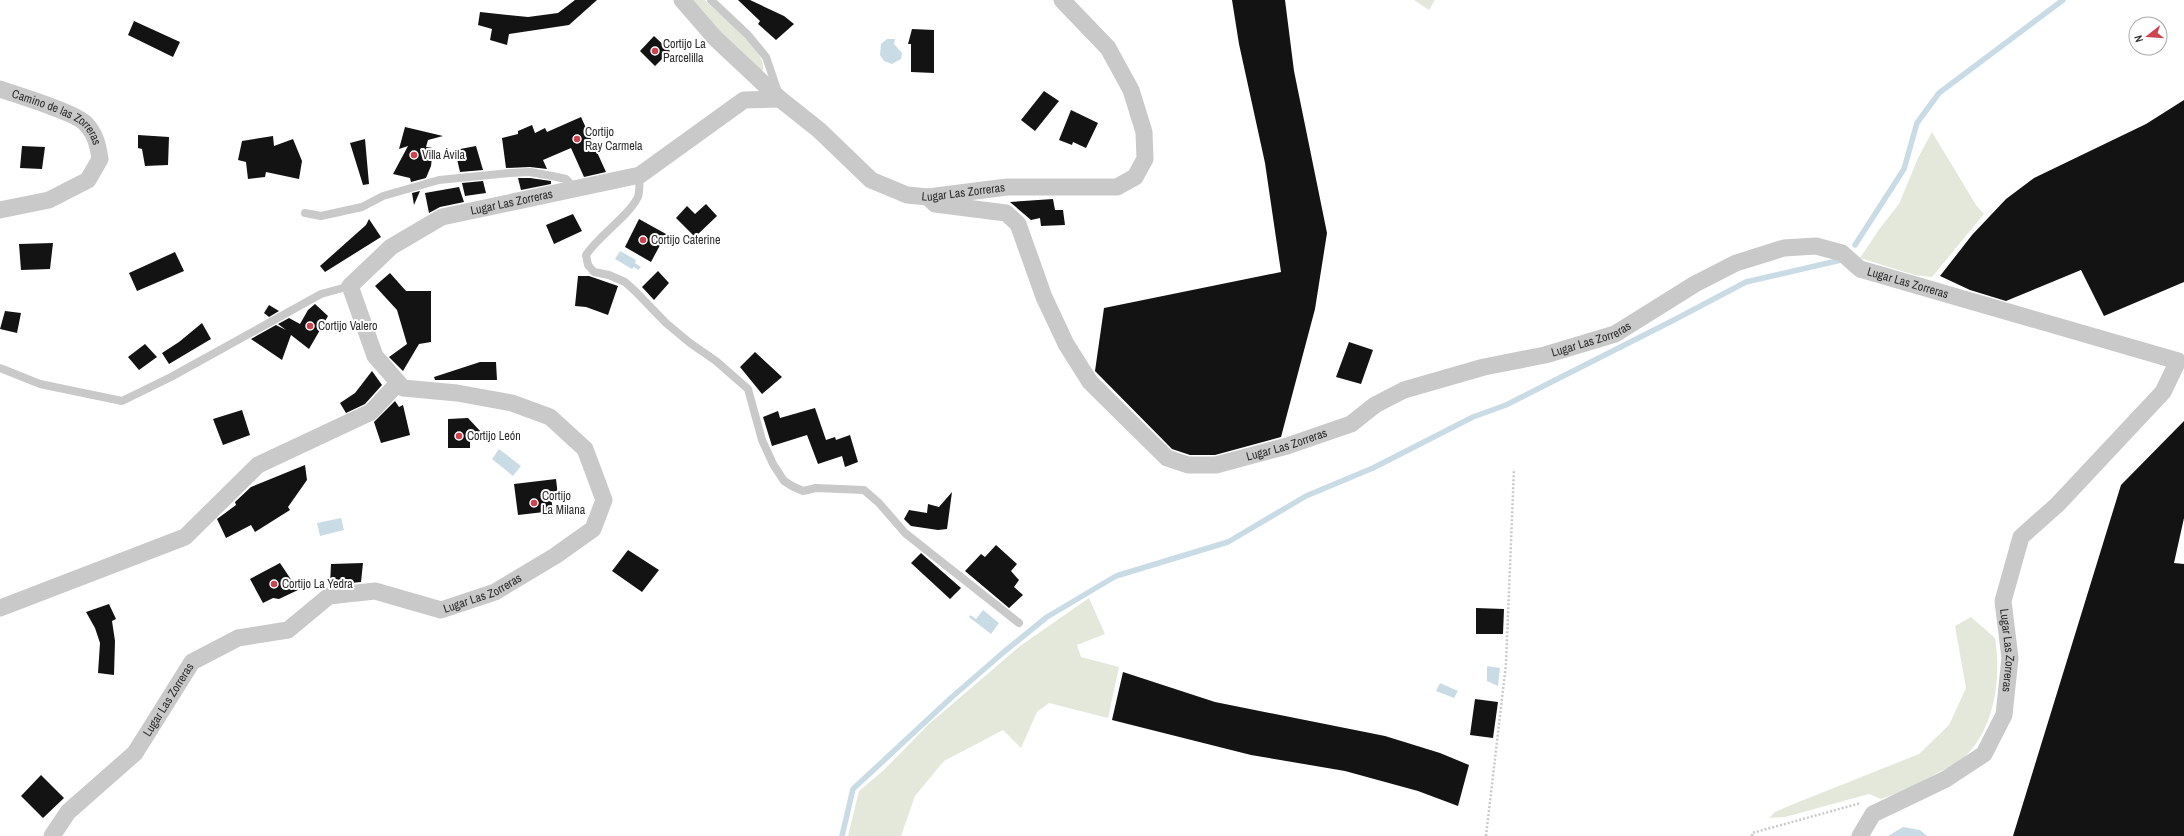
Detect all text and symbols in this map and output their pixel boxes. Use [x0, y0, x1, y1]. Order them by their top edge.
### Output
north arrow [2128, 16, 2168, 56]
text: N [2131, 34, 2146, 44]
place label: Cortijo La Parcelilla [663, 36, 706, 66]
marker: Cortijo La Parcelilla [650, 46, 660, 56]
street label: Camino de las Zorreras [10, 86, 105, 147]
place label: Cortijo Ray Carmela [585, 124, 643, 154]
marker: Cortijo Ray Carmela [572, 134, 582, 144]
place label: Villa Ávila [422, 147, 465, 163]
marker: Villa Ávila [409, 150, 419, 160]
street label: Lugar Las Zorreras [921, 179, 1006, 205]
street label: Lugar Las Zorreras [469, 186, 554, 219]
place label: Cortijo Caterine [651, 232, 720, 248]
marker: Cortijo Caterine [638, 235, 648, 245]
street label: Lugar Las Zorreras [1865, 264, 1951, 302]
place label: Cortijo Valero [318, 318, 377, 334]
street label: Lugar Las Zorreras [1549, 318, 1634, 361]
marker: Cortijo Valero [305, 321, 315, 331]
street label: Lugar Las Zorreras [1245, 425, 1329, 465]
place label: Cortijo León [467, 428, 521, 444]
marker: Cortijo León [454, 431, 464, 441]
place label: Cortijo La Milana [542, 488, 586, 518]
marker: Cortijo La Milana [529, 498, 539, 508]
street label: Lugar Las Zorreras [441, 570, 525, 617]
place label: Cortijo La Yedra [282, 576, 353, 592]
marker: Cortijo La Yedra [269, 579, 279, 589]
street label: Lugar Las Zorreras [1996, 608, 2018, 693]
street label: Lugar Las Zorreras [139, 660, 197, 739]

